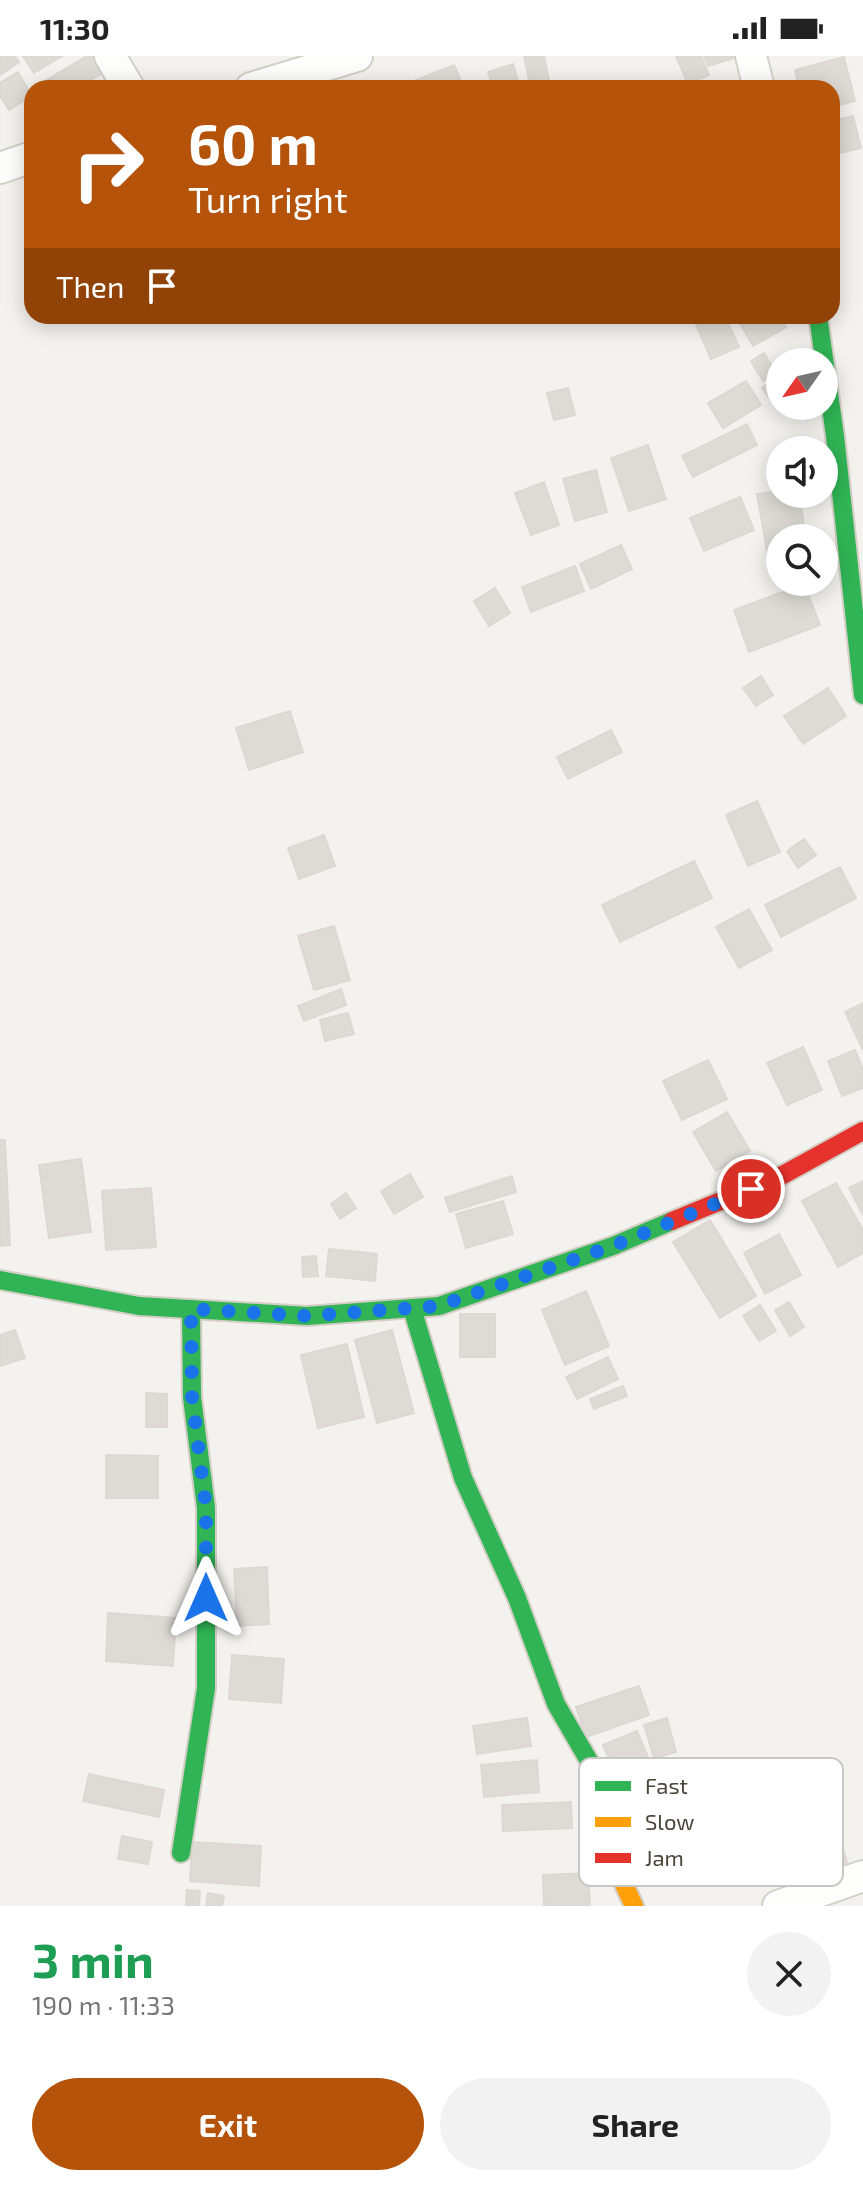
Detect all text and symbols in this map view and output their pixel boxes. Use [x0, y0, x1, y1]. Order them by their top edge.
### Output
text: 11:30 [40, 10, 110, 46]
text: 60 m [188, 109, 318, 176]
icon: right [56, 112, 160, 216]
text: Turn right [188, 177, 348, 220]
icon: arrive [140, 264, 184, 308]
text: Then [56, 268, 124, 304]
north arrow [766, 348, 838, 420]
map controls [766, 348, 838, 596]
button: sound [766, 436, 838, 508]
button: search [766, 524, 838, 596]
pin [717, 1155, 785, 1223]
icon: arrive [729, 1167, 773, 1211]
position arrow [164, 1556, 248, 1640]
legend [579, 1758, 843, 1886]
text: Fast [645, 1772, 688, 1798]
text: Slow [645, 1808, 694, 1834]
text: Jam [645, 1844, 684, 1870]
text: 3 min [32, 1930, 154, 1988]
button: close [747, 1932, 831, 2016]
text: 190 m · 11:33 [32, 1989, 175, 2020]
button: Exit [32, 2078, 424, 2170]
button: Share [440, 2078, 831, 2170]

